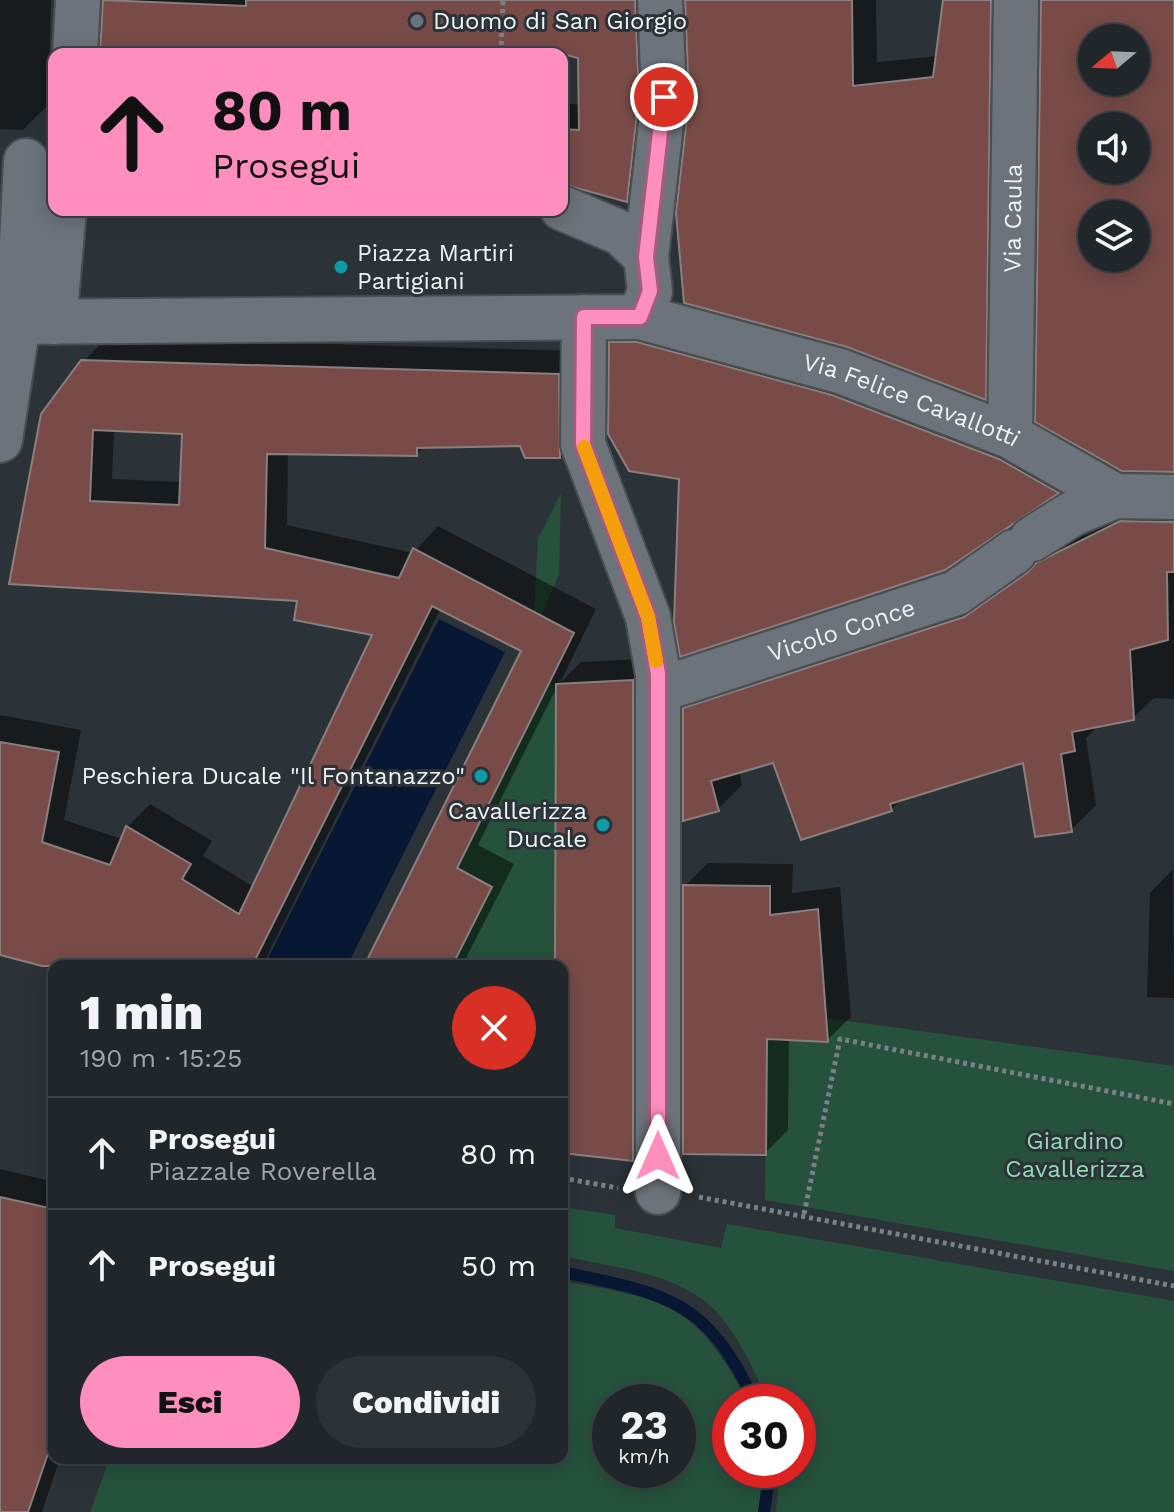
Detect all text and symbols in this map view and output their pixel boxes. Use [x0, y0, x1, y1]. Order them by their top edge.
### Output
place label: Duomo di San Giorgio [433, 7, 687, 35]
marker: Duomo di San Giorgio [408, 12, 426, 30]
north arrow [1078, 24, 1150, 96]
map controls [1078, 24, 1150, 272]
pin [630, 63, 698, 131]
icon: arrive [642, 75, 686, 119]
text: 80 m [212, 78, 352, 144]
icon: ahead [80, 80, 184, 184]
button: sound [1078, 112, 1150, 184]
text: Prosegui [212, 145, 360, 187]
street label: Via Caula [998, 163, 1028, 273]
button: layers [1078, 200, 1150, 272]
place label: Piazza Martiri Partigiani [357, 239, 514, 295]
marker: Piazza Martiri Partigiani [332, 258, 350, 276]
street label: Via Felice Cavallotti [800, 348, 1025, 453]
street label: Vicolo Conce [765, 593, 918, 667]
place label: Peschiera Ducale "Il Fontanazzo" [81, 762, 465, 790]
marker: Peschiera Ducale "Il Fontanazzo" [472, 767, 490, 785]
place label: Cavallerizza Ducale [448, 797, 587, 853]
marker: Cavallerizza Ducale [594, 816, 612, 834]
text: 1 min [80, 984, 203, 1041]
button: close [452, 986, 536, 1070]
text: 190 m · 15:25 [80, 1043, 242, 1073]
position arrow [616, 1114, 700, 1198]
text: Prosegui [148, 1121, 276, 1156]
park label: Giardino Cavallerizza [1005, 1127, 1145, 1183]
icon: ahead [80, 1131, 124, 1175]
text: 80 m [460, 1136, 536, 1171]
text: Piazzale Roverella [148, 1156, 377, 1186]
icon: ahead [80, 1243, 124, 1287]
text: Prosegui [148, 1248, 276, 1283]
text: 50 m [461, 1248, 536, 1283]
button: Esci [80, 1356, 300, 1448]
button: Condividi [316, 1356, 536, 1448]
speed limit sign: 30 [712, 1384, 816, 1488]
text: 23 [620, 1402, 668, 1449]
text: km/h [618, 1444, 670, 1468]

